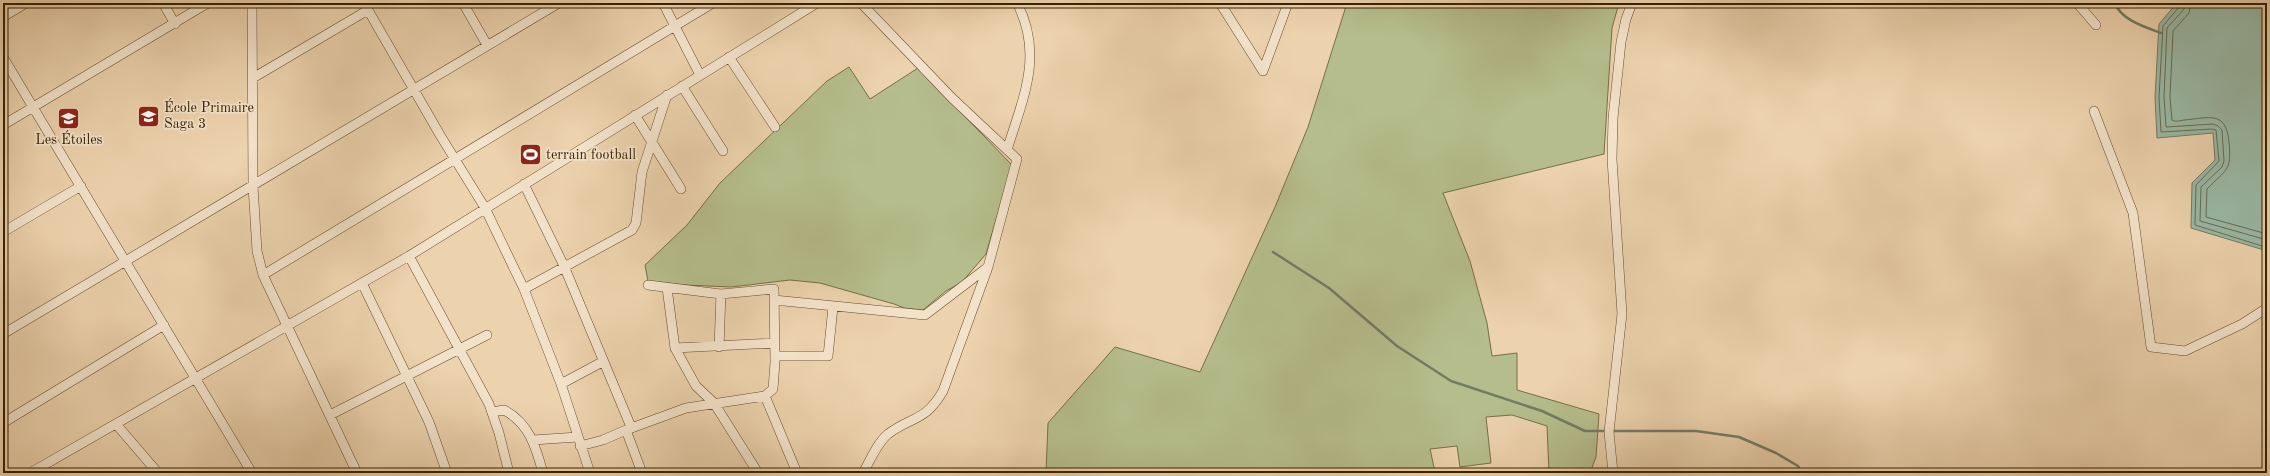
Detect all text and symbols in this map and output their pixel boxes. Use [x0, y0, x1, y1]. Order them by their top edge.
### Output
place label: École Primaire Saga 3 [164, 98, 254, 131]
school or university icon: École Primaire Saga 3 [136, 103, 162, 129]
school or university icon: Les Étoiles [56, 105, 82, 131]
place label: Les Étoiles [35, 130, 103, 147]
sports icon: terrain football [518, 142, 544, 168]
place label: terrain football [546, 148, 636, 162]

